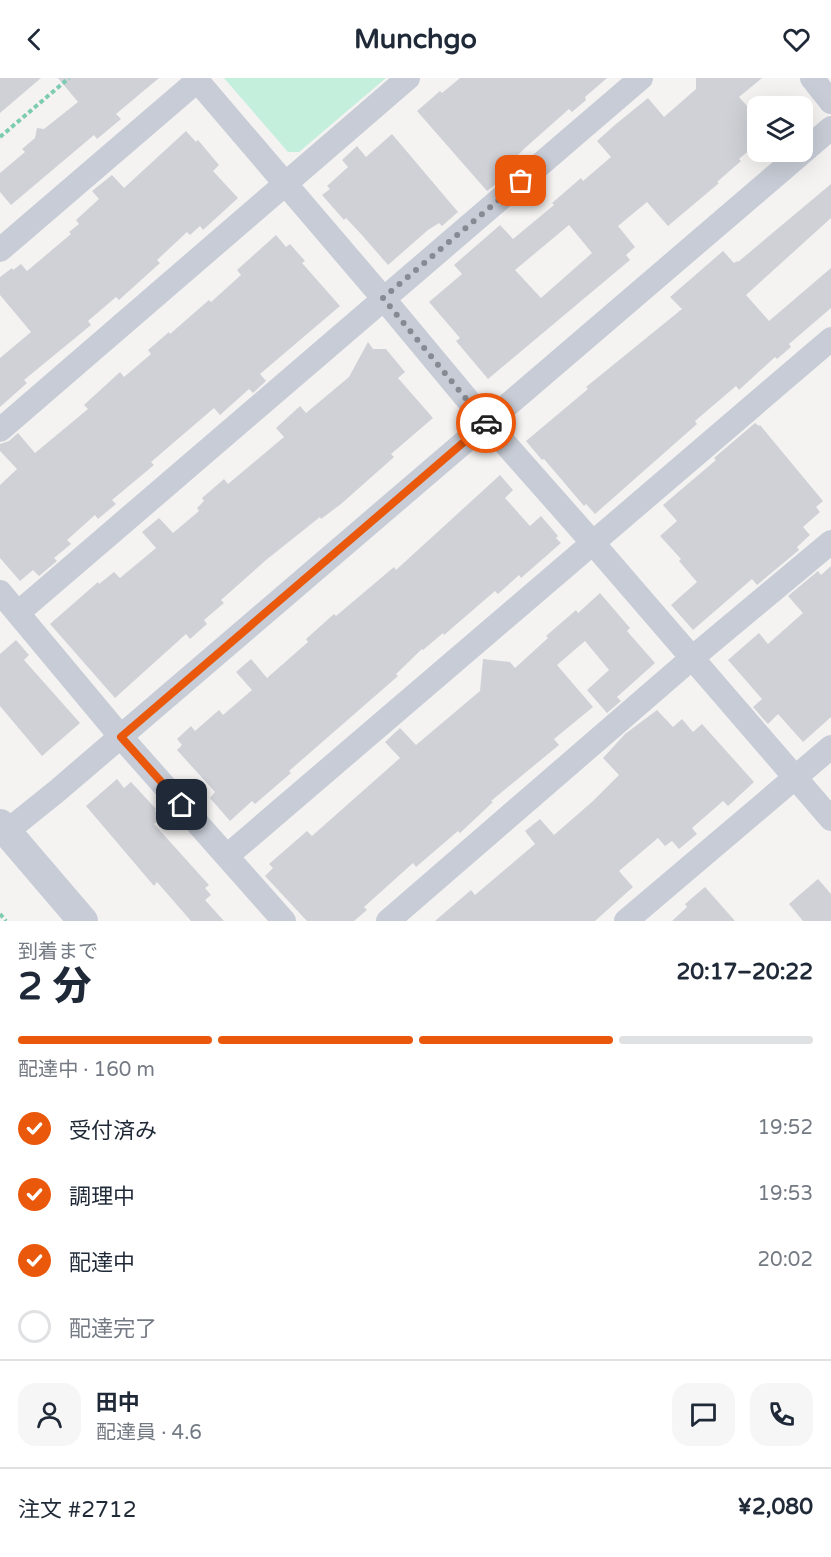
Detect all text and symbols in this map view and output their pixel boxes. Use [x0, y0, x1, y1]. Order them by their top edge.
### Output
icon: back [18, 23, 51, 56]
text: Munchgo [354, 23, 477, 56]
icon: heart [780, 23, 813, 56]
map controls [747, 96, 813, 162]
button: layers [747, 96, 813, 162]
pin [495, 155, 546, 206]
icon: bag [504, 164, 537, 197]
courier [456, 393, 516, 453]
icon: car [470, 407, 503, 440]
pin [156, 779, 207, 830]
icon: home [165, 788, 198, 821]
text: 到着まで [18, 940, 98, 964]
text: 20:17–20:22 [676, 959, 813, 985]
text: 2 分 [18, 963, 92, 1010]
text: 配達中 · 160 m [18, 1058, 155, 1082]
icon: check [18, 1112, 51, 1145]
text: 19:52 [758, 1116, 813, 1140]
text: 受付済み [69, 1118, 157, 1144]
icon: check [18, 1178, 51, 1211]
text: 19:53 [758, 1182, 813, 1206]
text: 調理中 [69, 1184, 135, 1210]
icon: check [18, 1244, 51, 1277]
text: 20:02 [758, 1248, 813, 1272]
text: 配達中 [69, 1250, 135, 1276]
text: 配達完了 [69, 1316, 157, 1342]
button: person [18, 1383, 81, 1446]
button: chat [672, 1383, 735, 1446]
button: phone [750, 1383, 813, 1446]
text: 田中 [96, 1390, 140, 1416]
text: 配達員 · 4.6 [96, 1421, 202, 1445]
text: ¥2,080 [738, 1494, 813, 1520]
text: 注文 #2712 [18, 1497, 136, 1523]

